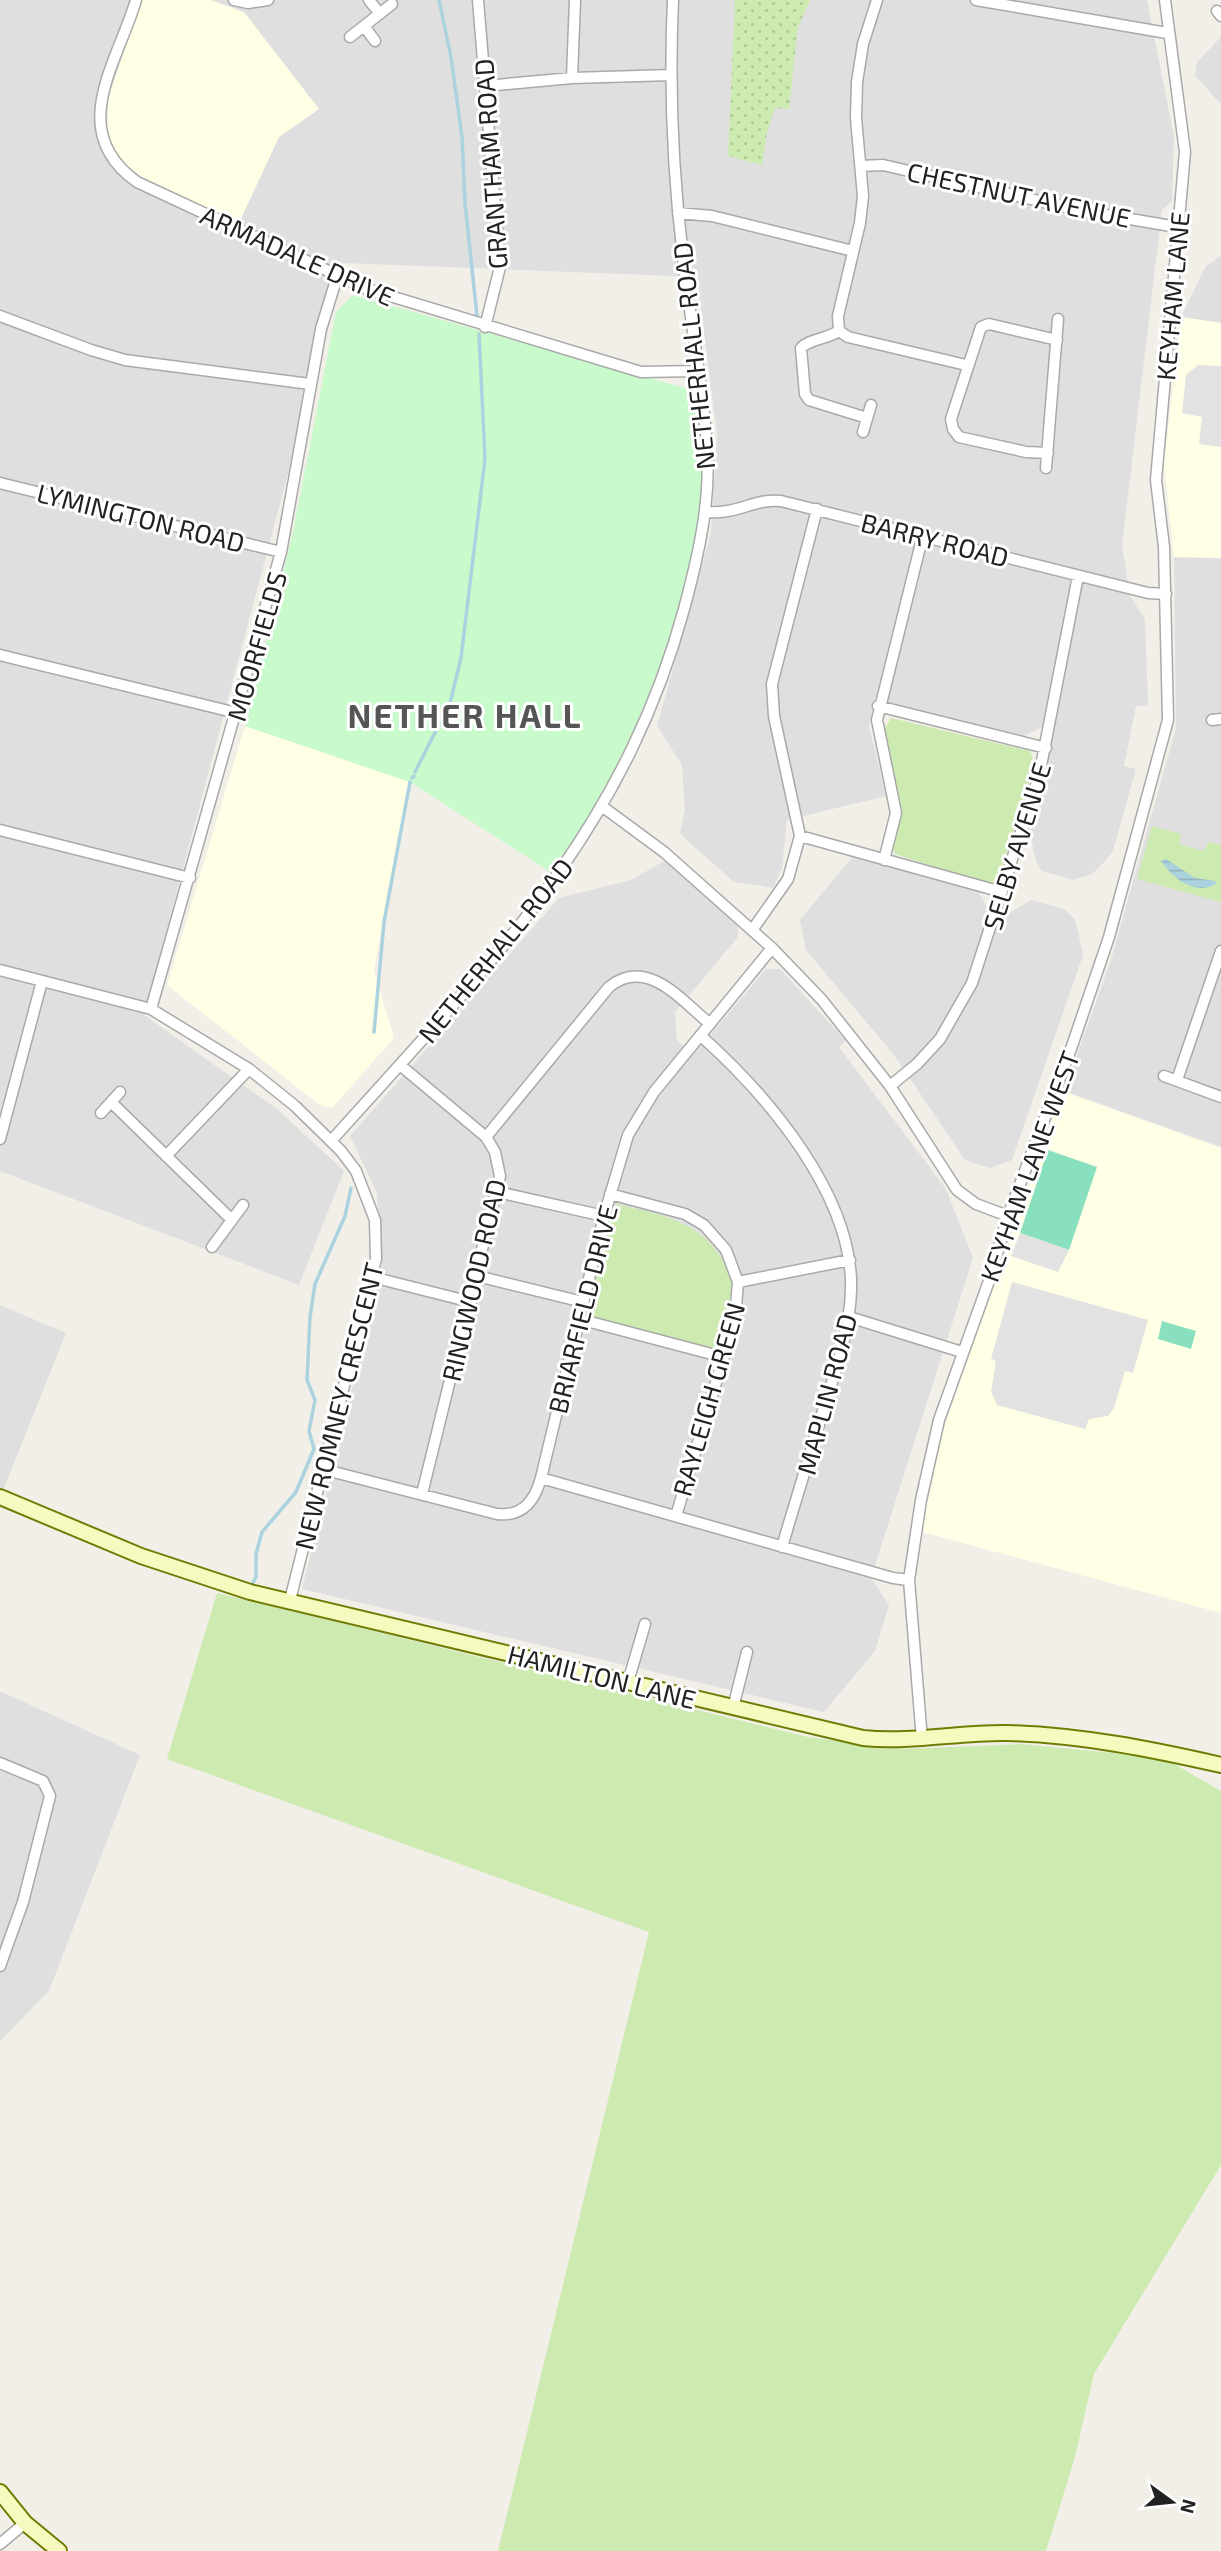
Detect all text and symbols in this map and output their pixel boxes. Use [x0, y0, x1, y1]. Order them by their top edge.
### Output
street label: GRANTHAM ROAD [467, 58, 513, 270]
street label: CHESTNUT AVENUE [904, 155, 1134, 233]
street label: ARMADALE DRIVE [196, 198, 400, 312]
street label: KEYHAM LANE [1149, 210, 1195, 382]
street label: NETHERHALL ROAD [666, 241, 720, 471]
street label: LYMINGTON ROAD [34, 476, 248, 558]
street label: BARRY ROAD [858, 506, 1012, 572]
street label: MOORFIELDS [220, 568, 292, 724]
district label: NETHER HALL [348, 695, 582, 735]
street label: SELBY AVENUE [976, 759, 1056, 933]
street label: NETHERHALL ROAD [411, 852, 579, 1048]
street label: KEYHAM LANE WEST [973, 1046, 1085, 1286]
street label: RINGWOOD ROAD [435, 1176, 511, 1384]
street label: BRIARFIELD DRIVE [541, 1202, 623, 1416]
street label: NEW ROMNEY CRESCENT [287, 1259, 389, 1553]
street label: RAYLEIGH GREEN [666, 1299, 750, 1499]
street label: MAPLIN ROAD [790, 1310, 862, 1478]
street label: HAMILTON LANE [505, 1638, 699, 1714]
north arrow [1137, 2467, 1207, 2537]
text: N [1176, 2497, 1202, 2516]

